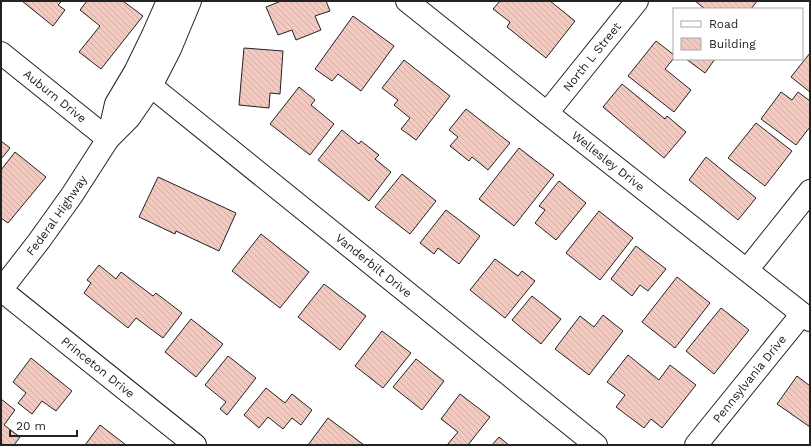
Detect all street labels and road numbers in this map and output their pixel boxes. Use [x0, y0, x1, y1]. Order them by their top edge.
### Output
street label: North L Street [560, 20, 624, 94]
street label: Auburn Drive [21, 67, 89, 126]
street label: Wellesley Drive [569, 128, 647, 194]
street label: Federal Highway [23, 172, 90, 258]
street label: Vanderbilt Drive [333, 231, 415, 301]
street label: Pennsylvania Drive [710, 332, 789, 426]
street label: Princeton Drive [58, 334, 137, 401]

